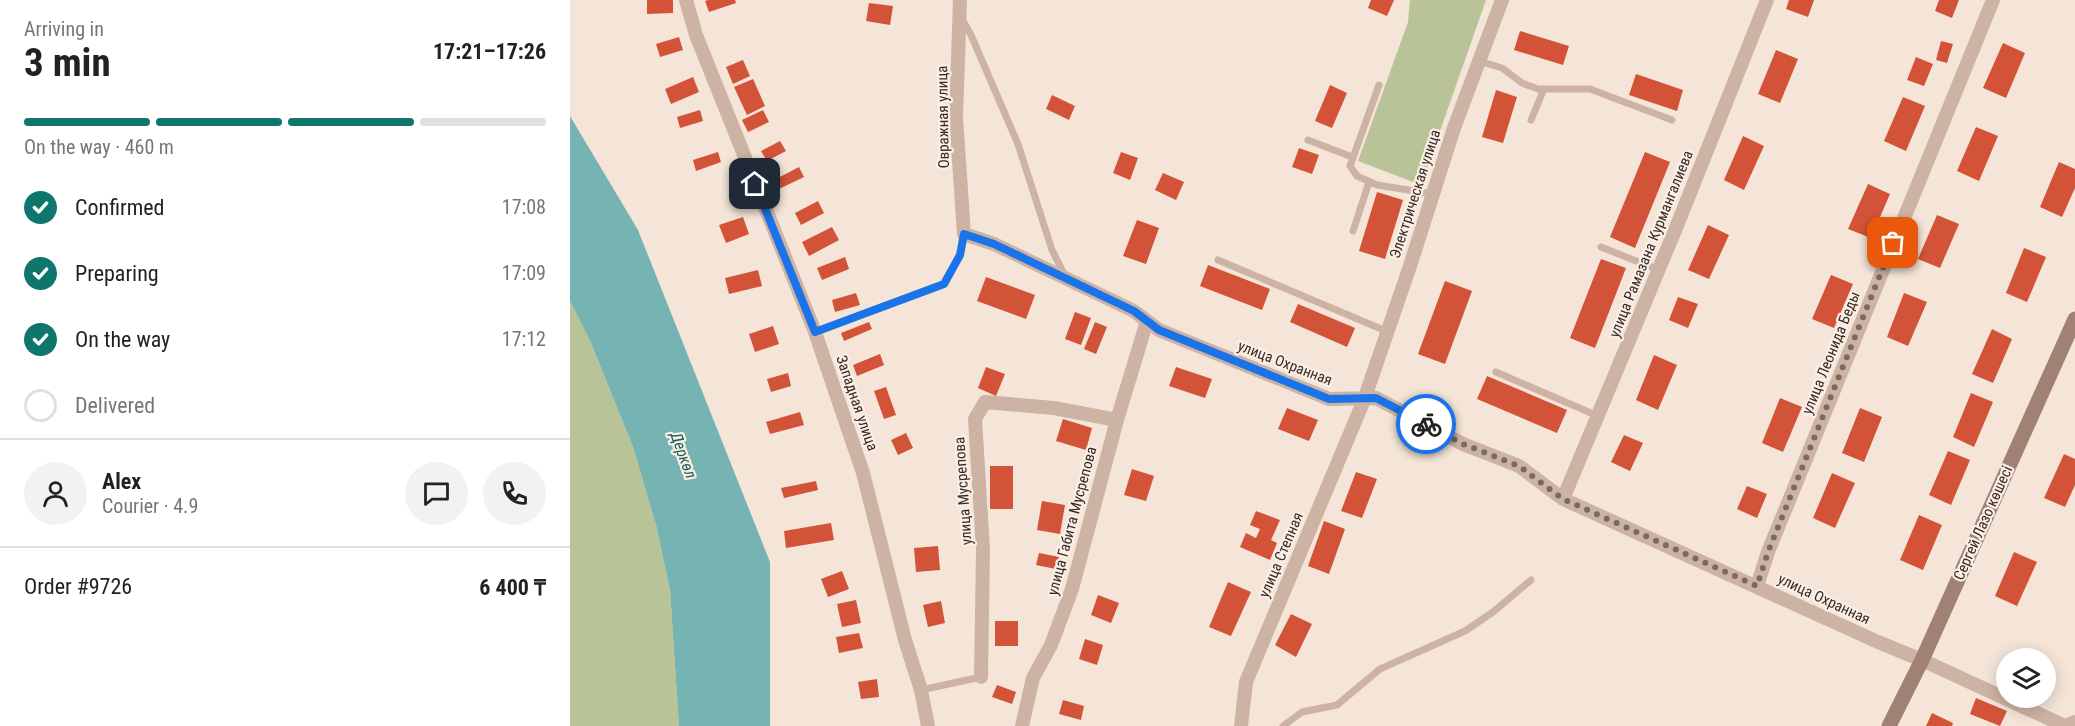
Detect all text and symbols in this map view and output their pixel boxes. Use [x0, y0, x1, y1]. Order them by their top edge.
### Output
text: Arriving in [24, 17, 104, 41]
text: 17:21–17:26 [433, 39, 546, 64]
text: 3 min [24, 40, 111, 86]
street label: Овражная улица [933, 65, 953, 169]
street label: Электрическая улица [1386, 127, 1444, 261]
text: On the way · 460 m [24, 135, 174, 159]
street label: улица Рамазана Курмангалиева [1605, 148, 1697, 340]
pin [729, 158, 780, 209]
icon: home [738, 167, 771, 200]
icon: check [24, 191, 57, 224]
text: Confirmed [75, 195, 164, 220]
text: 17:08 [502, 195, 546, 219]
pin [1867, 217, 1918, 268]
icon: bag [1876, 226, 1909, 259]
icon: check [24, 257, 57, 290]
text: Preparing [75, 261, 159, 286]
text: 17:09 [502, 261, 546, 285]
street label: улица Леонида Беды [1798, 289, 1864, 417]
icon: check [24, 323, 57, 356]
text: On the way [75, 327, 170, 352]
text: 17:12 [502, 327, 546, 351]
street label: улица Охранная [1235, 337, 1335, 389]
street label: Западная улица [832, 353, 882, 453]
text: Delivered [75, 393, 155, 418]
courier [1396, 394, 1456, 454]
icon: bike [1410, 408, 1443, 441]
water label: Деркөл [666, 428, 701, 481]
street label: улица Мусрепова [950, 436, 976, 546]
street label: улица Габита Мусрепова [1043, 445, 1101, 597]
button: person [24, 462, 87, 525]
button: chat [405, 462, 468, 525]
button: phone [483, 462, 546, 525]
street label: Сергей Лазо көшесі [1950, 463, 2016, 583]
text: Alex [102, 469, 141, 494]
text: Courier · 4.9 [102, 494, 198, 518]
street label: улица Степная [1255, 510, 1307, 600]
street label: улица Охранная [1775, 570, 1873, 628]
text: Order #9726 [24, 574, 132, 599]
text: 6 400 ₸ [479, 575, 546, 600]
map controls [1996, 648, 2056, 708]
button: layers [1996, 648, 2056, 708]

